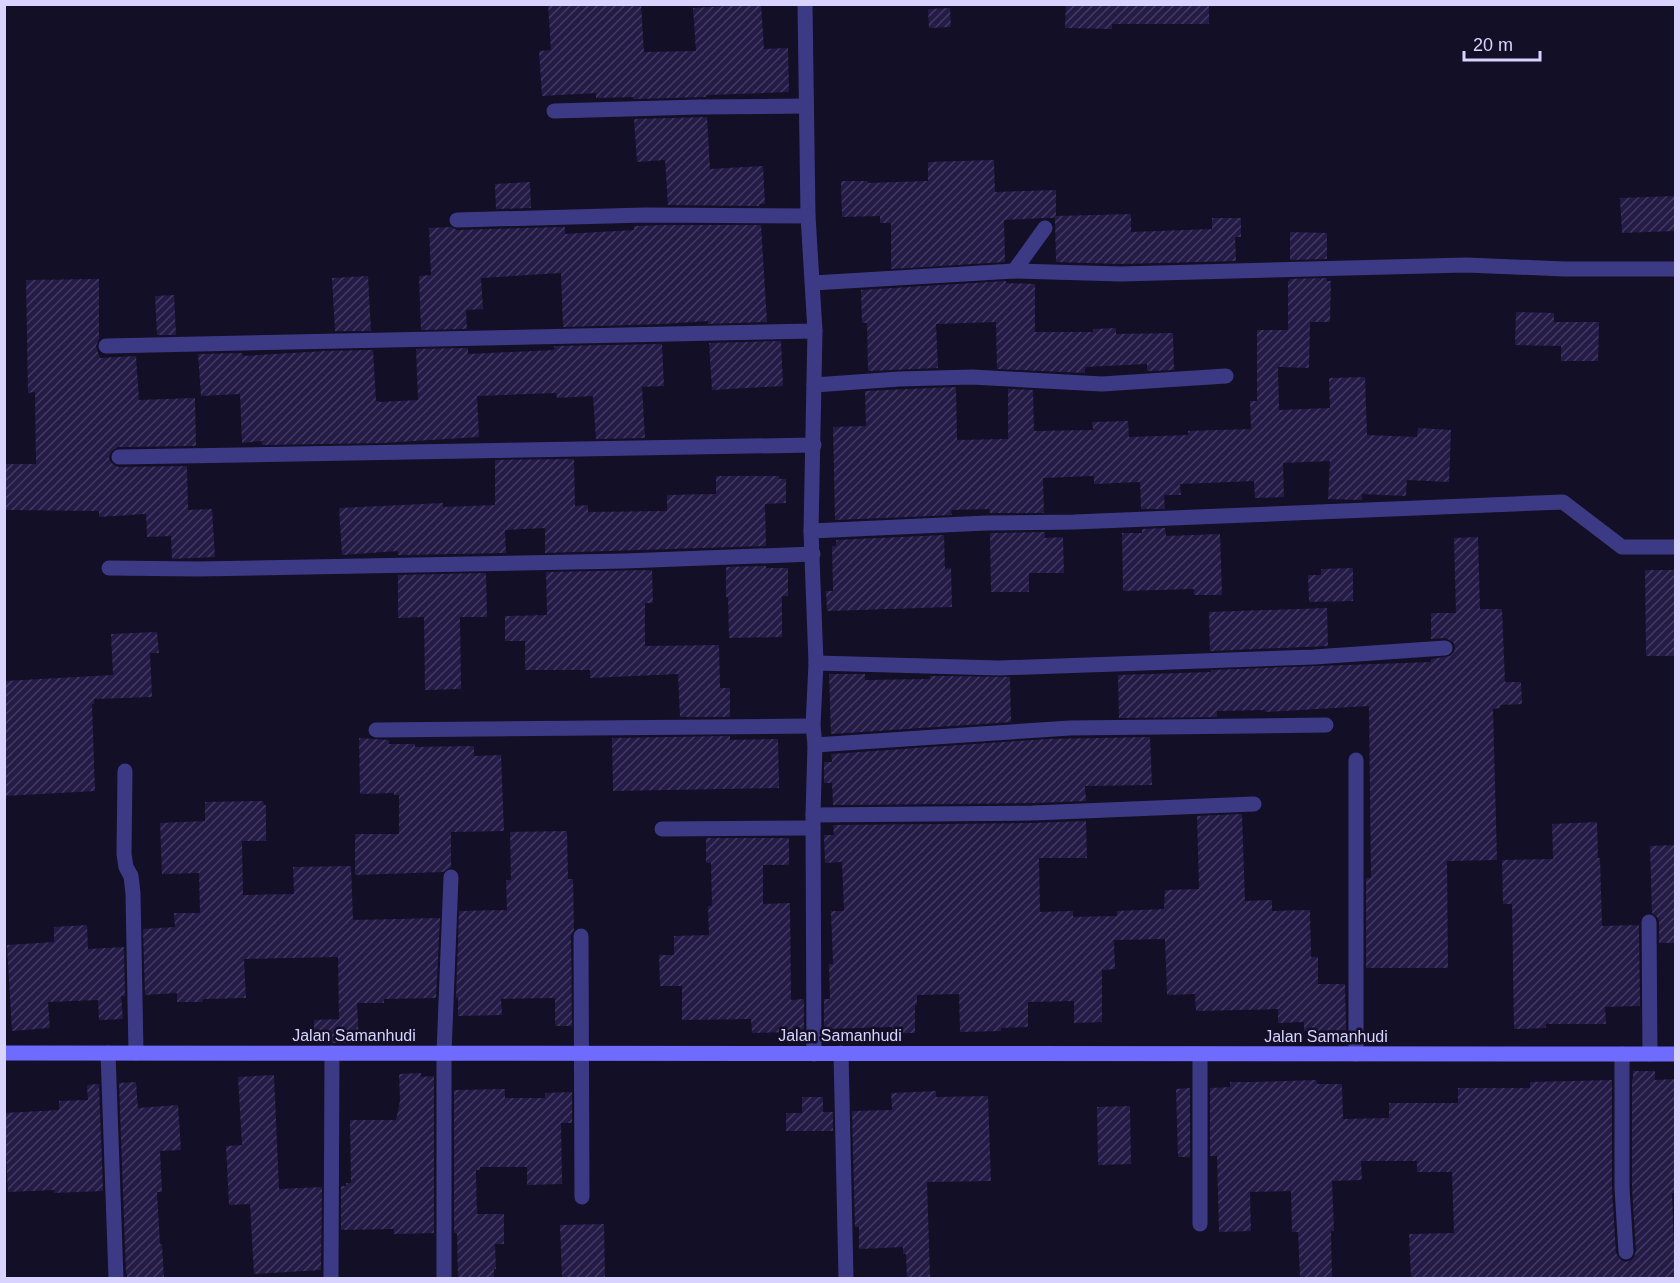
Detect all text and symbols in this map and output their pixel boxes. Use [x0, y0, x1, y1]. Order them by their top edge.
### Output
scale bar [1464, 24, 1540, 62]
text: 20 m [1473, 35, 1513, 55]
street label: Jalan Samanhudi [292, 1027, 416, 1044]
street label: Jalan Samanhudi [778, 1027, 902, 1044]
street label: Jalan Samanhudi [1264, 1028, 1388, 1045]

